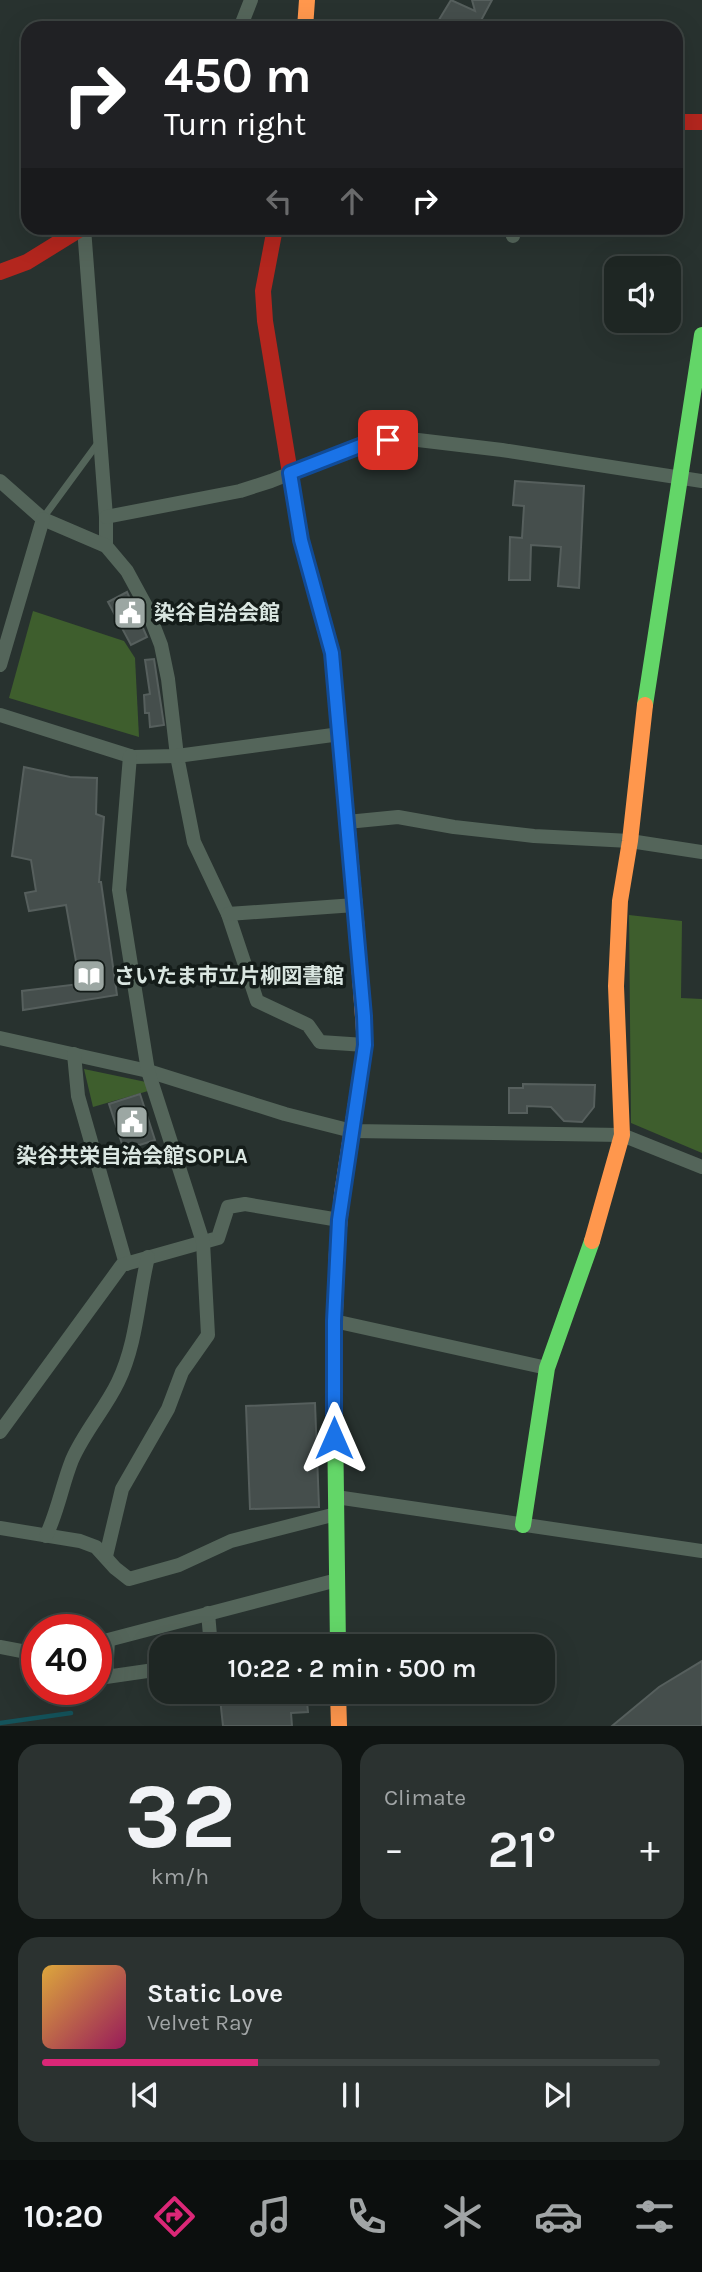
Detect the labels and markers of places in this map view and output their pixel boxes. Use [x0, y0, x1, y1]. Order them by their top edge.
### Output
pin [358, 410, 418, 470]
public building icon: 染谷自治会館 [111, 594, 149, 632]
place label: 染谷自治会館 [154, 601, 280, 625]
library icon: さいたま市立片柳図書館 [70, 957, 108, 995]
place label: さいたま市立片柳図書館 [114, 964, 344, 988]
public building icon: 染谷共栄自治会館SOPLA [113, 1103, 151, 1141]
place label: 染谷共栄自治会館SOPLA [16, 1144, 248, 1168]

